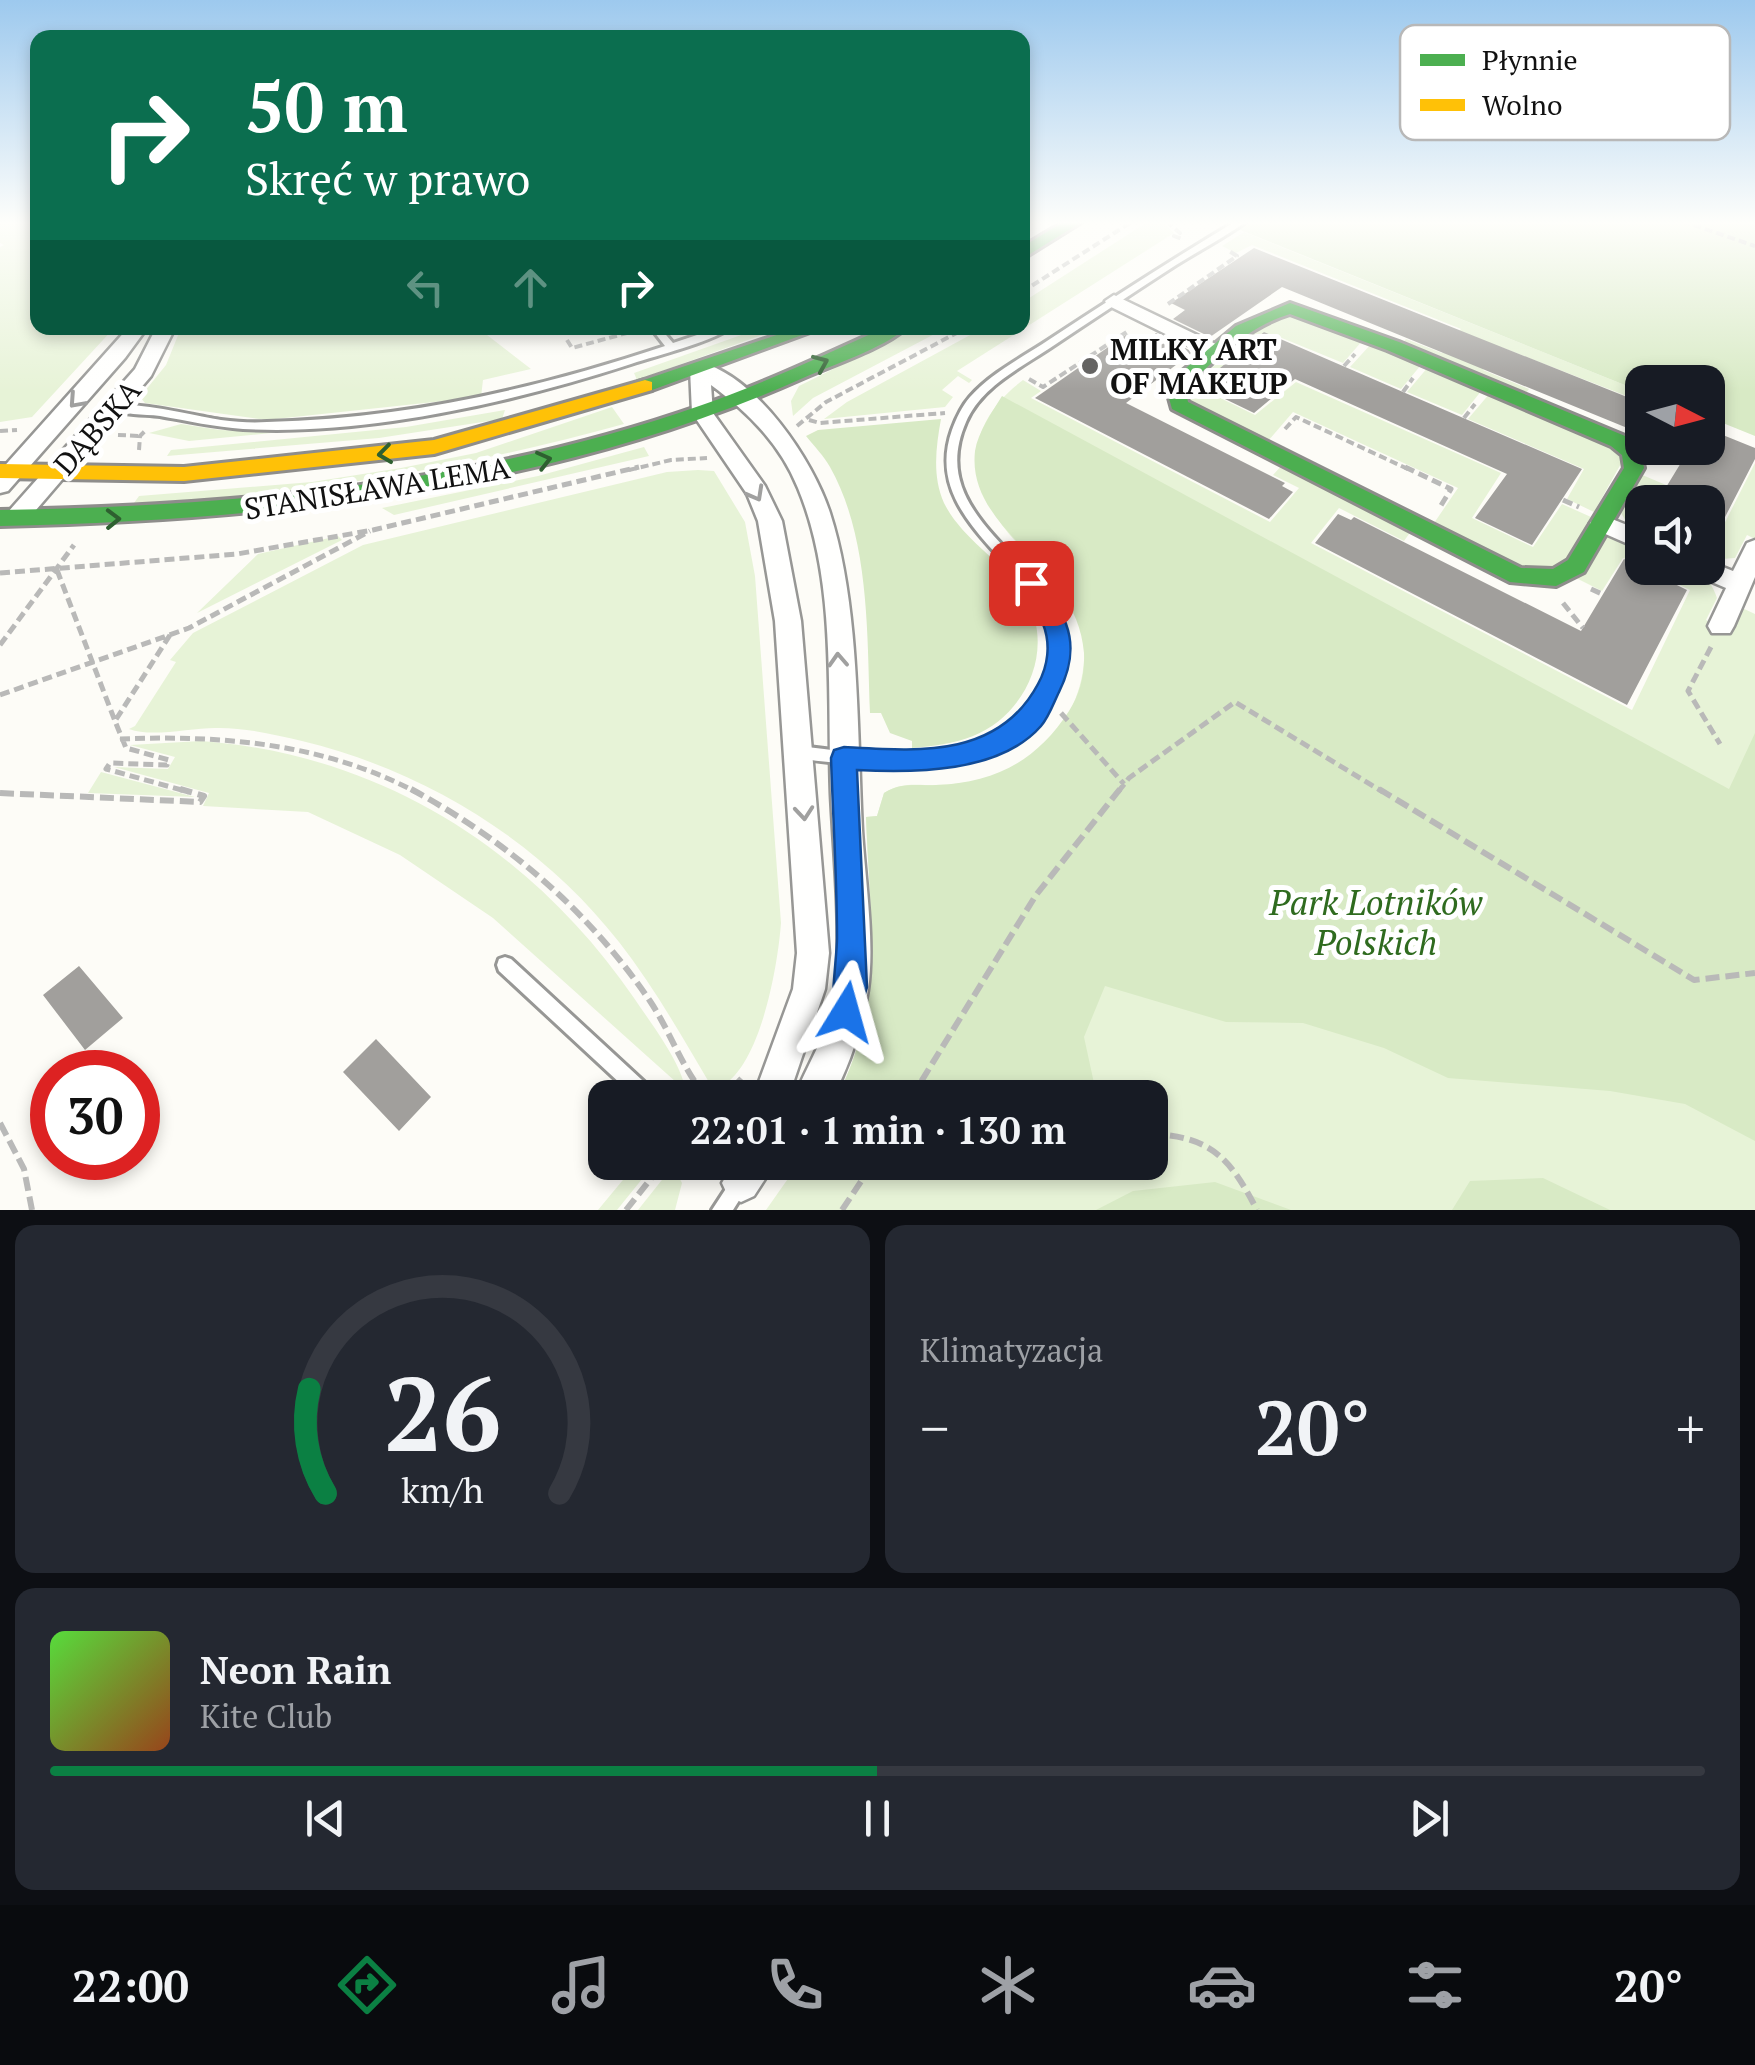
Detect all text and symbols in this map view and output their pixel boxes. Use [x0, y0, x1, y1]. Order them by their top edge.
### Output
legend [1400, 25, 1730, 140]
text: Płynnie [1482, 41, 1578, 78]
text: 50 m [245, 59, 408, 152]
icon: right [80, 70, 210, 200]
text: Wolno [1482, 86, 1562, 123]
text: Skręć w prawo [245, 148, 530, 208]
icon: left [398, 260, 453, 315]
icon: ahead [503, 260, 558, 315]
icon: right [608, 260, 663, 315]
place label: MILKY ART OF MAKEUP [1110, 329, 1288, 403]
one-way arrow [811, 355, 829, 375]
marker: MILKY ART OF MAKEUP [1079, 355, 1101, 377]
north arrow [1625, 365, 1725, 465]
map controls [1625, 365, 1725, 585]
street label: DĄBSKA [45, 371, 150, 483]
one-way arrow [70, 389, 88, 408]
one-way arrow [377, 443, 393, 464]
street label: STANISŁAWA LEMA [241, 447, 513, 529]
one-way arrow [535, 450, 552, 471]
one-way arrow [744, 483, 764, 501]
button: sound [1625, 485, 1725, 585]
one-way arrow [106, 509, 122, 530]
pin [989, 541, 1074, 626]
icon: arrive [1004, 556, 1059, 611]
one-way arrow [828, 652, 849, 668]
one-way arrow [793, 805, 815, 821]
park label: Park Lotników Polskich [1268, 879, 1484, 965]
position arrow [794, 960, 898, 1064]
speed limit sign: 30 [30, 1050, 160, 1180]
text: 22:01 · 1 min · 130 m [690, 1105, 1066, 1155]
text: Klimatyzacja [920, 1329, 1103, 1371]
text: 26 [384, 1343, 501, 1481]
text: 20° [1255, 1377, 1370, 1476]
text: − [920, 1391, 949, 1464]
text: + [1676, 1391, 1705, 1464]
text: km/h [401, 1466, 484, 1513]
text: Neon Rain [200, 1645, 391, 1695]
text: Kite Club [200, 1695, 332, 1737]
icon: previous [298, 1791, 353, 1846]
icon: pause [850, 1791, 905, 1846]
icon: next [1402, 1791, 1457, 1846]
icon: directions [332, 1950, 402, 2020]
icon: music [546, 1950, 616, 2020]
icon: phone [760, 1950, 830, 2020]
icon: climate [973, 1950, 1043, 2020]
icon: car [1187, 1950, 1257, 2020]
icon: filters [1400, 1950, 1470, 2020]
text: 22:00 [72, 1955, 189, 2015]
text: 20° [1614, 1955, 1683, 2015]

